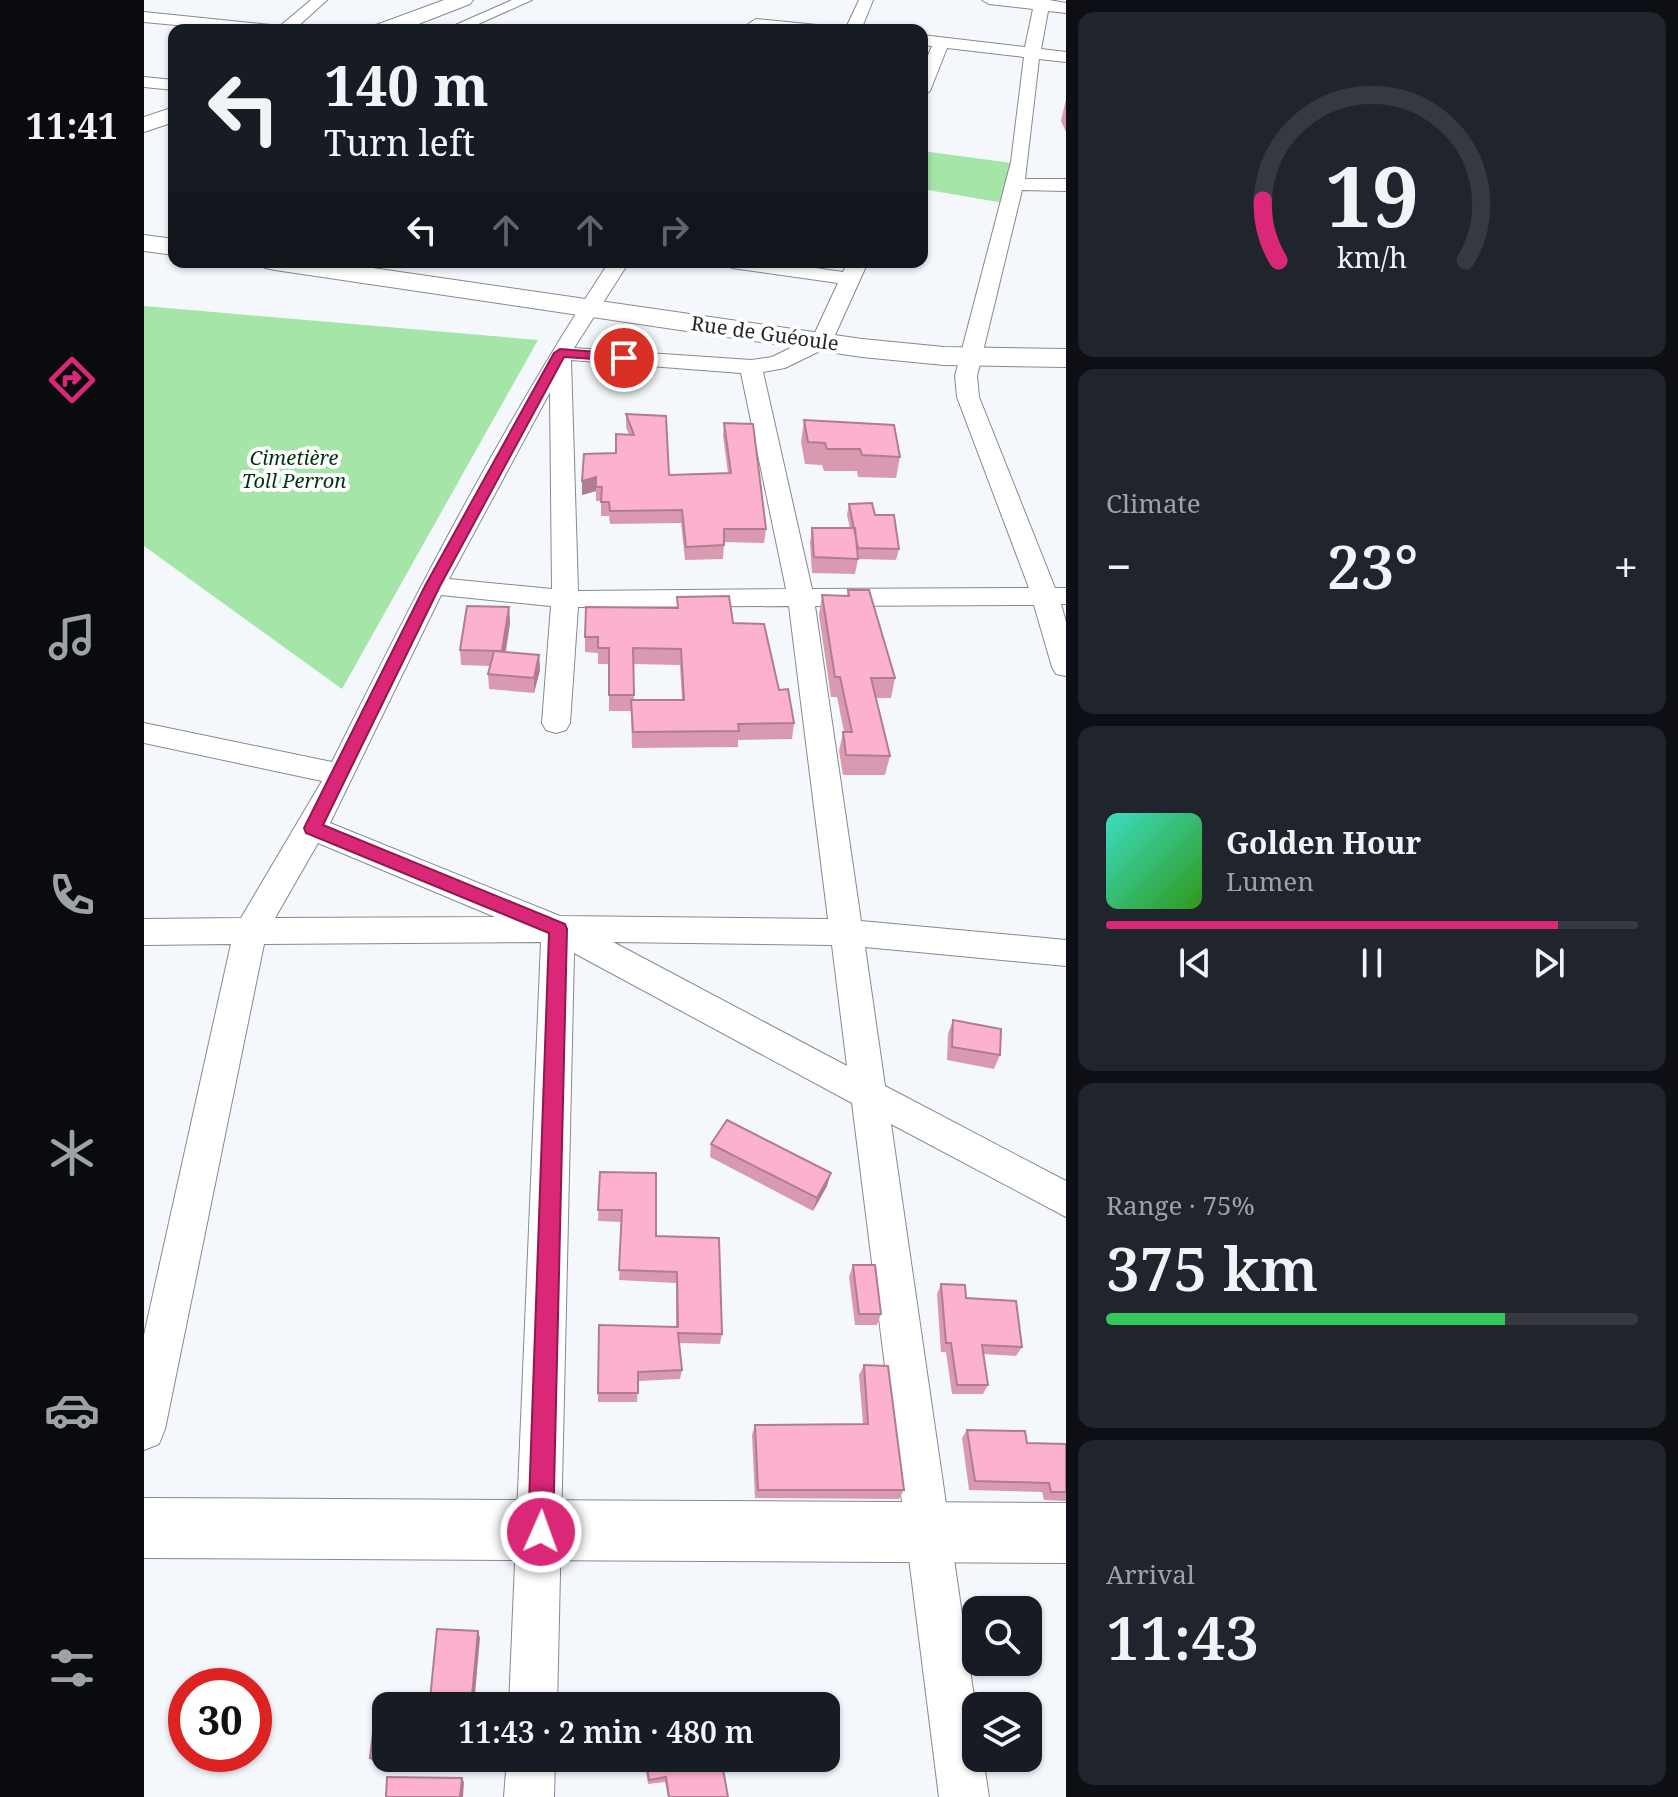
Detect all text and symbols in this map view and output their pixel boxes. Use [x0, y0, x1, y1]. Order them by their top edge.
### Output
text: 140 m [324, 46, 489, 122]
icon: left [192, 56, 296, 160]
text: 11:41 [26, 101, 118, 150]
text: Turn left [324, 118, 475, 167]
text: 19 [1325, 137, 1419, 250]
icon: left [400, 208, 444, 252]
icon: ahead [484, 208, 528, 252]
icon: ahead [568, 208, 612, 252]
icon: right [652, 208, 696, 252]
text: km/h [1337, 237, 1407, 276]
street label: Rue de Guéoule [689, 309, 841, 357]
pin [590, 324, 658, 392]
icon: arrive [602, 336, 646, 380]
icon: directions [44, 352, 100, 408]
park label: Cimetière Toll Perron [242, 444, 346, 494]
text: Climate [1106, 485, 1201, 521]
text: 23° [1327, 525, 1418, 607]
text: − [1106, 536, 1131, 596]
text: + [1613, 536, 1638, 596]
icon: music [44, 609, 100, 665]
text: Golden Hour [1226, 822, 1421, 863]
text: Lumen [1226, 863, 1314, 899]
icon: phone [44, 867, 100, 923]
icon: previous [1173, 941, 1217, 985]
icon: pause [1350, 941, 1394, 985]
icon: next [1527, 941, 1571, 985]
icon: climate [44, 1125, 100, 1181]
text: Range · 75% [1106, 1187, 1255, 1223]
text: 375 km [1106, 1227, 1318, 1309]
icon: car [44, 1382, 100, 1438]
position arrow [499, 1490, 583, 1574]
text: Arrival [1106, 1556, 1195, 1592]
map controls [962, 1596, 1042, 1772]
button: search [962, 1596, 1042, 1676]
text: 11:43 [1106, 1596, 1259, 1678]
icon: filters [44, 1640, 100, 1696]
speed limit sign: 30 [168, 1668, 272, 1772]
button: layers [962, 1692, 1042, 1772]
text: 11:43 · 2 min · 480 m [458, 1711, 754, 1752]

